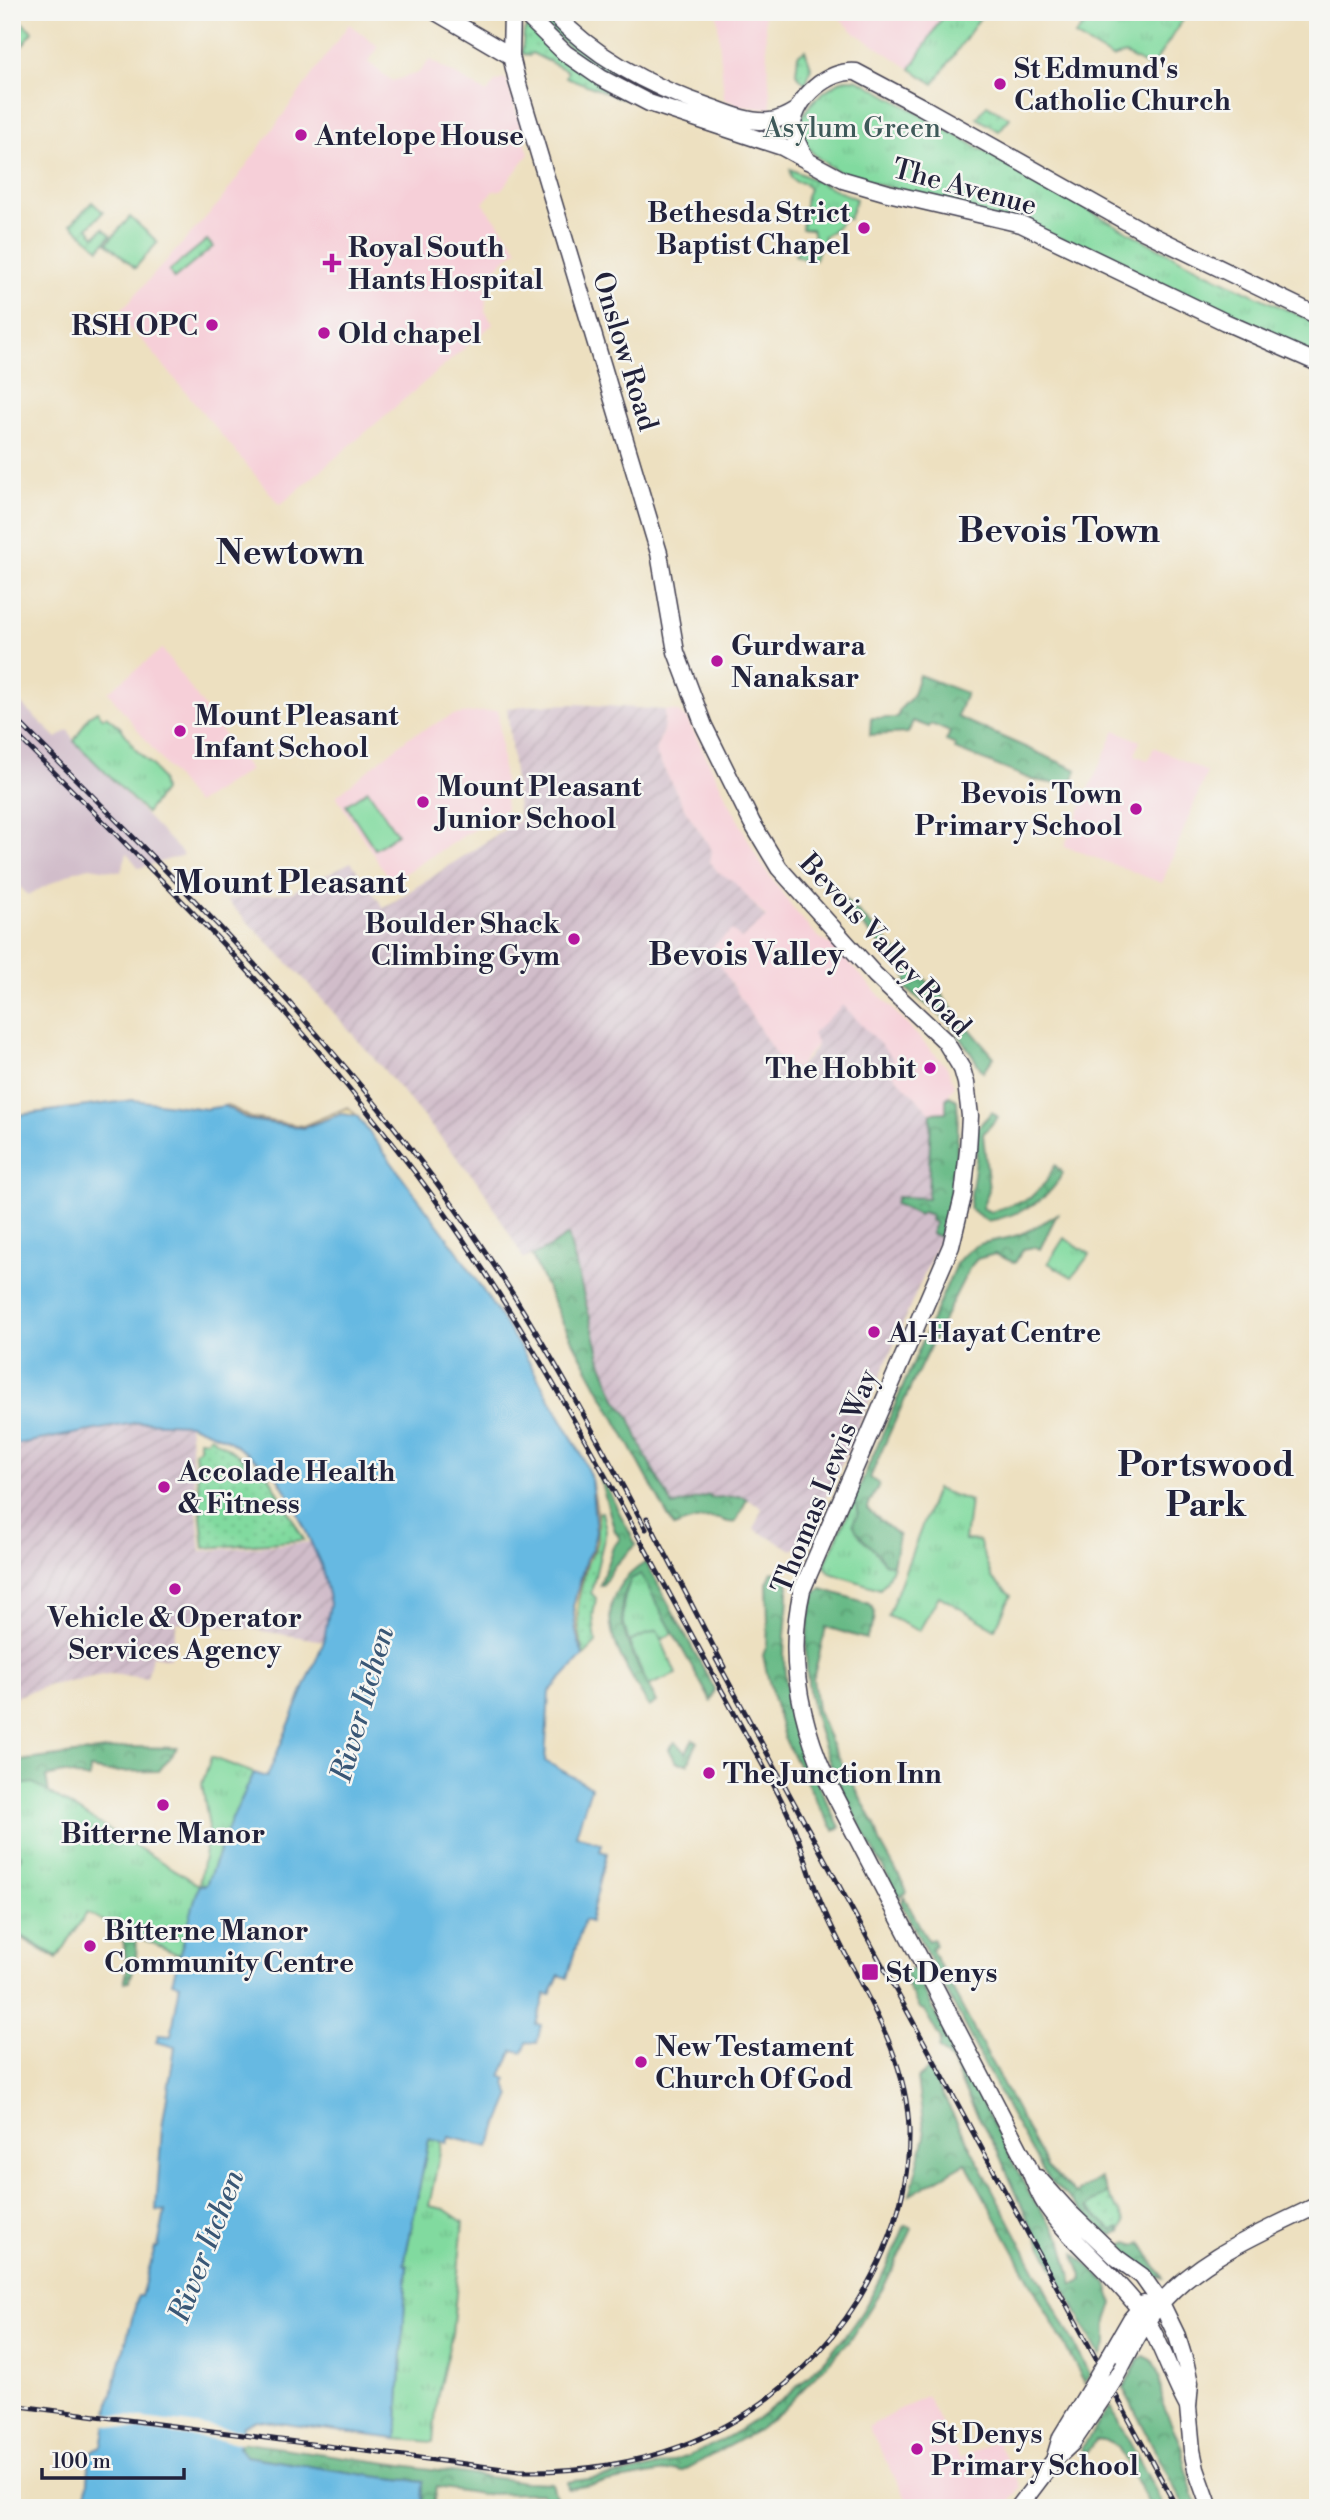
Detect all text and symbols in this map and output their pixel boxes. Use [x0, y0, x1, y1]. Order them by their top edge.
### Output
place label: St Edmund's Catholic Church [1014, 52, 1231, 119]
marker: St Edmund's Catholic Church [992, 76, 1008, 92]
park label: Asylum Green [762, 111, 941, 146]
place label: Antelope House [314, 119, 524, 154]
marker: Antelope House [293, 127, 309, 143]
street label: The Avenue [889, 151, 1041, 224]
place label: Bethesda Strict Baptist Chapel [647, 196, 851, 263]
marker: Bethesda Strict Baptist Chapel [856, 220, 872, 236]
place label: Royal South Hants Hospital [348, 231, 543, 298]
marker: Royal South Hants Hospital [322, 253, 342, 273]
street label: Onslow Road [584, 268, 665, 435]
place label: RSH OPC [71, 309, 198, 344]
marker: RSH OPC [204, 317, 220, 333]
place label: Old chapel [338, 317, 481, 352]
marker: Old chapel [316, 325, 332, 341]
district label: Bevois Town [958, 510, 1160, 553]
district label: Newtown [216, 532, 365, 575]
place label: Gurdwara Nanaksar [731, 629, 867, 696]
marker: Gurdwara Nanaksar [709, 653, 725, 669]
place label: Mount Pleasant Infant School [194, 699, 400, 766]
marker: Mount Pleasant Infant School [172, 723, 188, 739]
place label: Mount Pleasant Junior School [433, 770, 643, 837]
place label: Bevois Town Primary School [914, 777, 1122, 844]
marker: Mount Pleasant Junior School [415, 794, 431, 810]
marker: Bevois Town Primary School [1128, 801, 1144, 817]
street label: Bevois Valley Road [791, 846, 978, 1044]
district label: Mount Pleasant [173, 863, 408, 903]
place label: Boulder Shack Climbing Gym [365, 907, 561, 974]
marker: Boulder Shack Climbing Gym [566, 931, 582, 947]
district label: Bevois Valley [649, 935, 844, 975]
place label: The Hobbit [766, 1052, 917, 1087]
marker: The Hobbit [922, 1060, 938, 1076]
place label: Al-Hayat Centre [887, 1316, 1101, 1351]
marker: Al-Hayat Centre [866, 1324, 882, 1340]
street label: Thomas Lewis Way [764, 1364, 886, 1599]
district label: Portswood Park [1118, 1444, 1294, 1527]
place label: Accolade Health & Fitness [177, 1455, 395, 1522]
marker: Accolade Health & Fitness [156, 1479, 172, 1495]
marker: Vehicle & Operator Services Agency [167, 1581, 183, 1597]
place label: Vehicle & Operator Services Agency [47, 1601, 302, 1668]
water label: River Itchen [322, 1622, 403, 1787]
place label: The Junction Inn [723, 1757, 942, 1792]
marker: The Junction Inn [701, 1765, 717, 1781]
marker: Bitterne Manor [155, 1797, 171, 1813]
place label: Bitterne Manor [61, 1817, 265, 1852]
place label: Bitterne Manor Community Centre [104, 1914, 354, 1981]
marker: Bitterne Manor Community Centre [82, 1938, 98, 1954]
place label: St Denys [886, 1956, 998, 1991]
marker: St Denys [860, 1962, 880, 1982]
place label: New Testament Church Of God [655, 2030, 855, 2097]
marker: New Testament Church Of God [633, 2054, 649, 2070]
water label: River Itchen [160, 2165, 253, 2329]
place label: St Denys Primary School [931, 2417, 1139, 2484]
scale bar [42, 2436, 184, 2480]
marker: St Denys Primary School [909, 2441, 925, 2457]
text: 100 m [52, 2449, 111, 2475]

